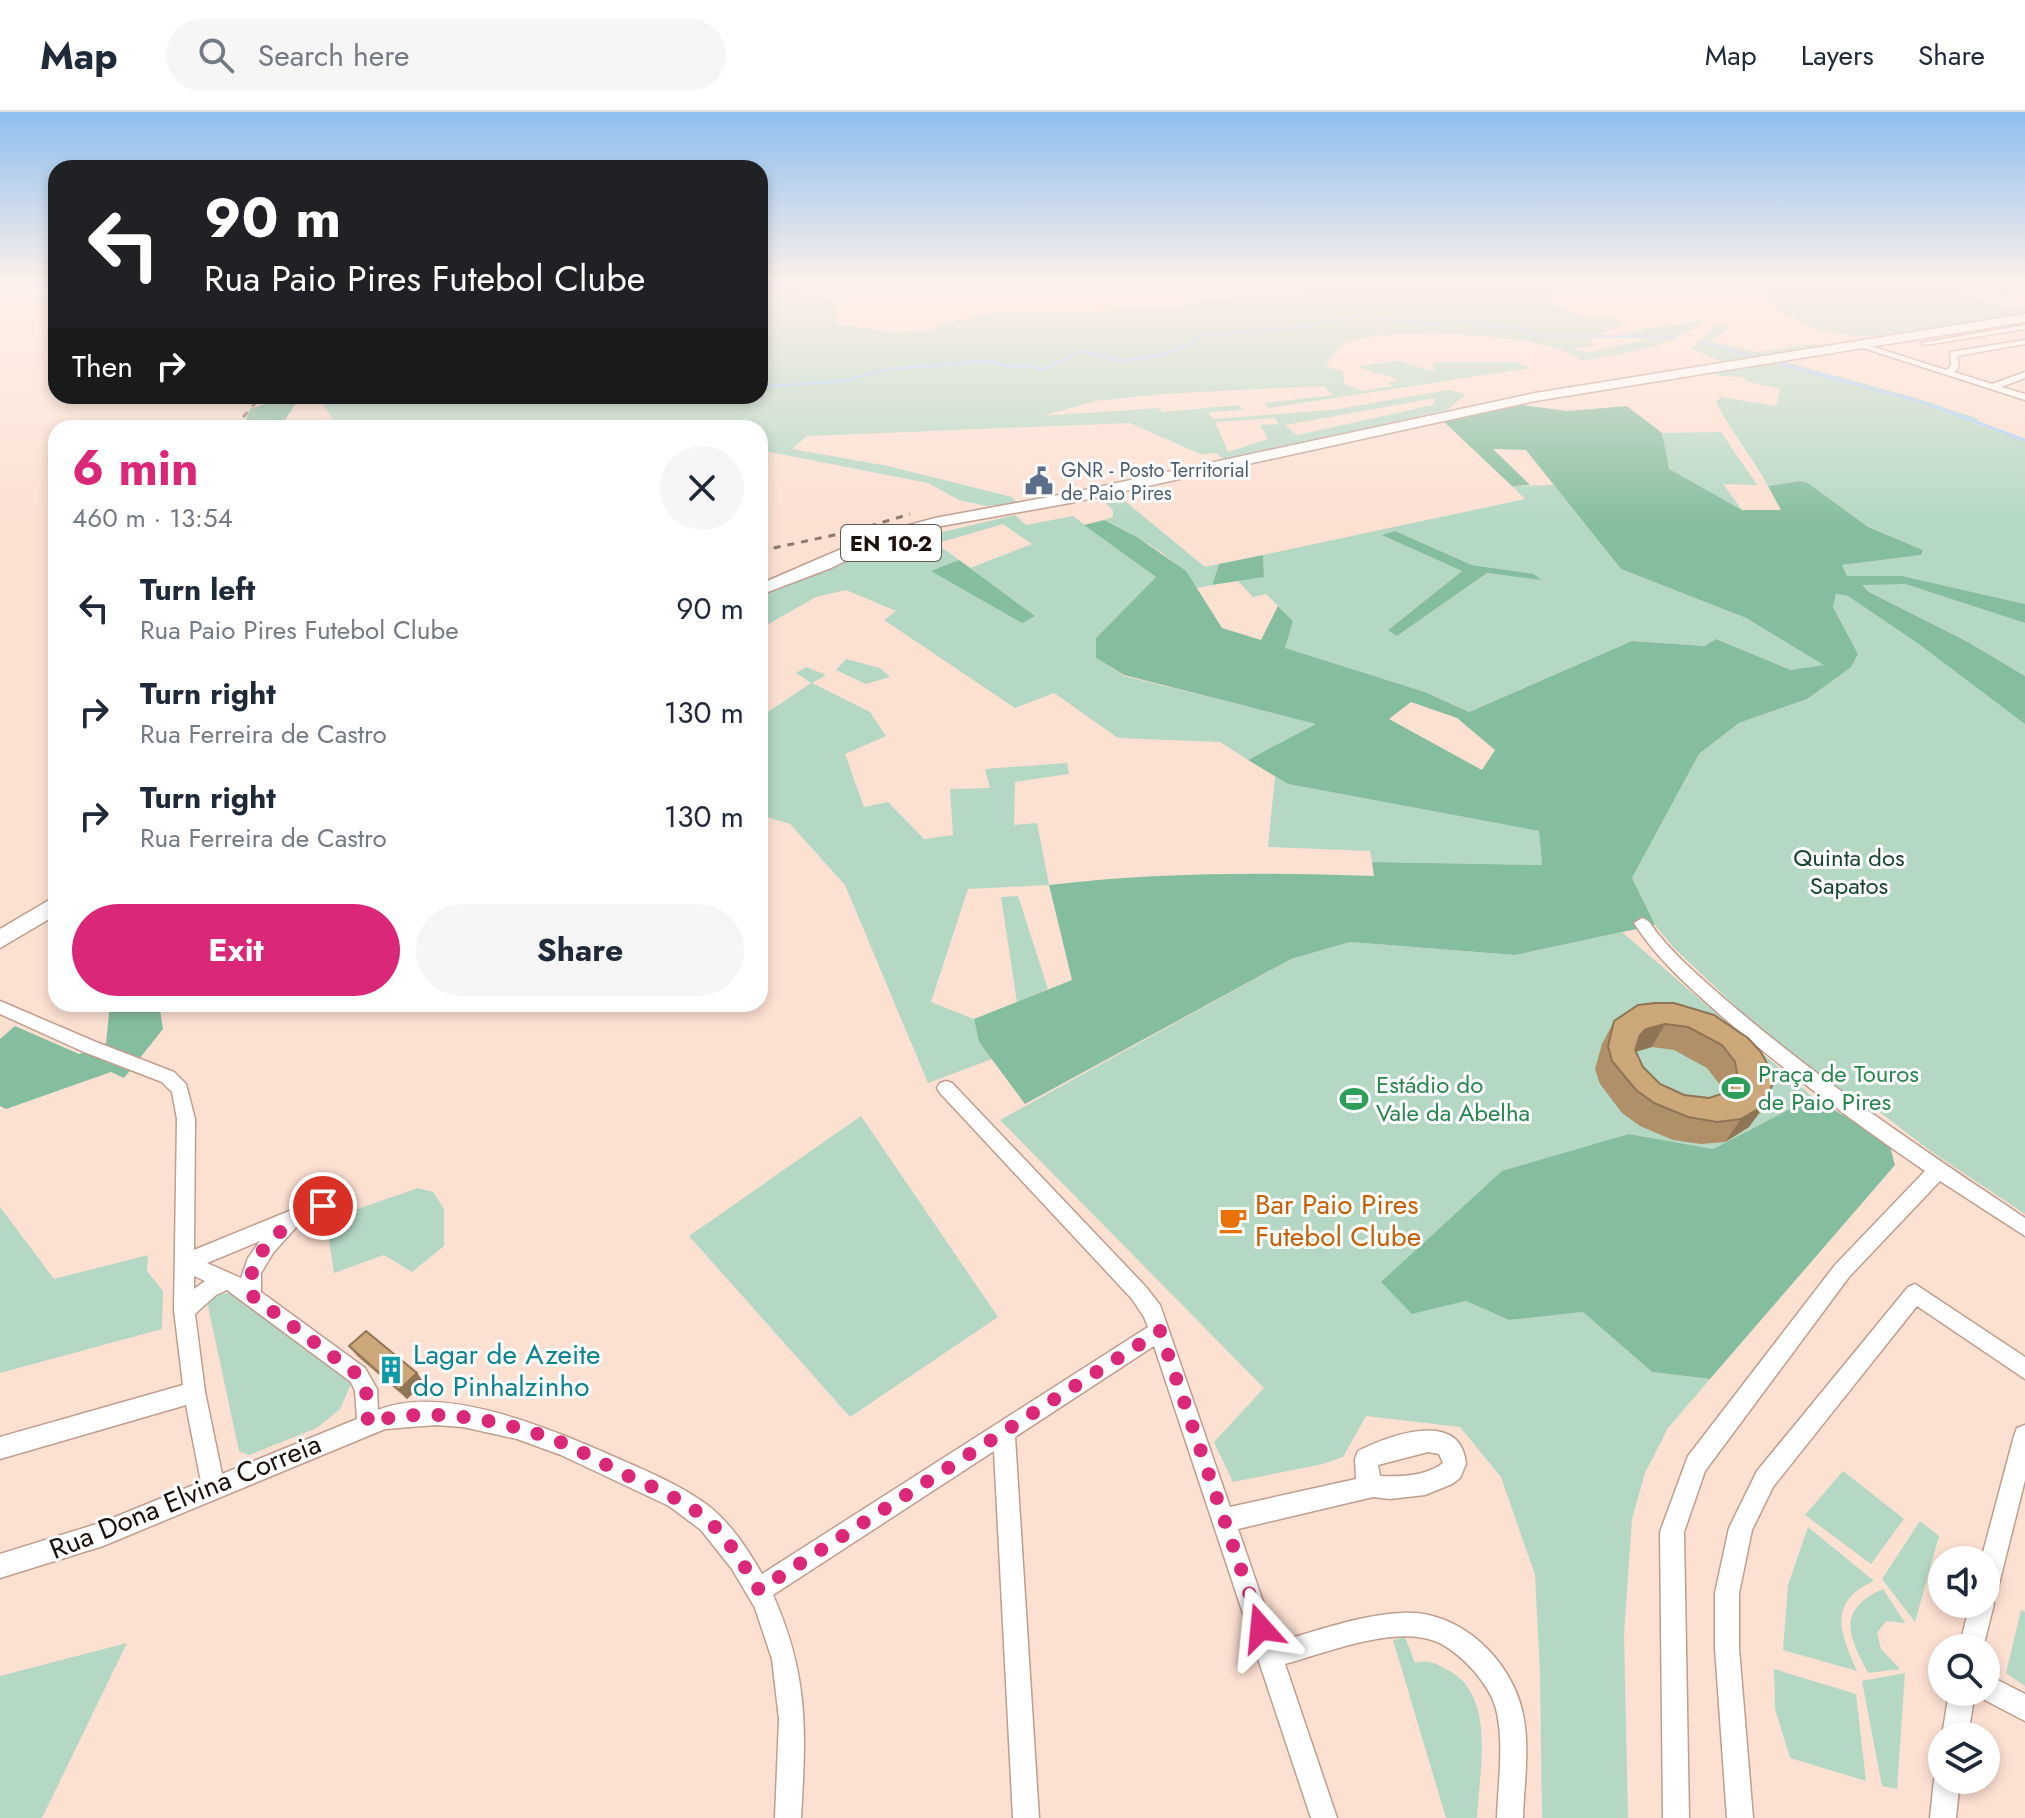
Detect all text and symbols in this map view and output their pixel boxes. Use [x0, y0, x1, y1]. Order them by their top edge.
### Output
search box [166, 19, 726, 91]
text: Map [40, 28, 118, 83]
icon: search [194, 33, 238, 77]
text: Search here [258, 34, 410, 77]
text: Map [1705, 35, 1757, 76]
text: Layers [1801, 35, 1874, 76]
text: Share [1918, 35, 1985, 76]
text: 90 m [204, 177, 341, 258]
icon: left [72, 192, 176, 296]
text: Rua Paio Pires Futebol Clube [204, 252, 645, 304]
icon: right [149, 344, 193, 388]
text: Then [72, 345, 133, 388]
text: 6 min [72, 434, 199, 503]
button: close [660, 446, 744, 530]
place label: GNR - Posto Territorial de Paio Pires [1061, 456, 1249, 508]
public building icon: GNR - Posto Territorial de Paio Pires [1024, 466, 1054, 496]
text: 460 m · 13:54 [72, 499, 233, 537]
road number: EN 10-2 [841, 525, 941, 561]
text: Turn left [140, 568, 255, 611]
icon: left [72, 586, 116, 630]
text: 90 m [676, 587, 744, 630]
text: Rua Paio Pires Futebol Clube [140, 611, 459, 649]
text: Turn right [140, 672, 276, 715]
icon: right [72, 690, 116, 734]
text: 130 m [664, 691, 744, 734]
text: Rua Ferreira de Castro [140, 715, 387, 753]
text: Turn right [140, 776, 276, 819]
icon: right [72, 794, 116, 838]
text: 130 m [664, 795, 744, 838]
text: Rua Ferreira de Castro [140, 819, 387, 857]
park label: Quinta dos Sapatos [1793, 840, 1905, 903]
button: Exit [72, 904, 400, 996]
button: Share [416, 904, 744, 996]
place label: Praça de Touros de Paio Pires [1758, 1056, 1919, 1119]
place label: Estádio do Vale da Abelha [1376, 1067, 1530, 1130]
sports icon: Praça de Touros de Paio Pires [1721, 1073, 1751, 1103]
sports icon: Estádio do Vale da Abelha [1339, 1084, 1369, 1114]
pin [289, 1172, 357, 1240]
icon: arrive [301, 1184, 345, 1228]
place label: Bar Paio Pires Futebol Clube [1255, 1184, 1421, 1257]
cafe icon: Bar Paio Pires Futebol Clube [1218, 1205, 1248, 1235]
place label: Lagar de Azeite do Pinhalzinho [413, 1334, 600, 1407]
building icon: Lagar de Azeite do Pinhalzinho [376, 1355, 406, 1385]
street label: Rua Dona Elvina Correia [43, 1423, 327, 1570]
map controls [1928, 1546, 2000, 1794]
button: sound [1928, 1546, 2000, 1618]
position arrow [1219, 1586, 1303, 1670]
button: search [1928, 1634, 2000, 1706]
button: layers [1928, 1722, 2000, 1794]

